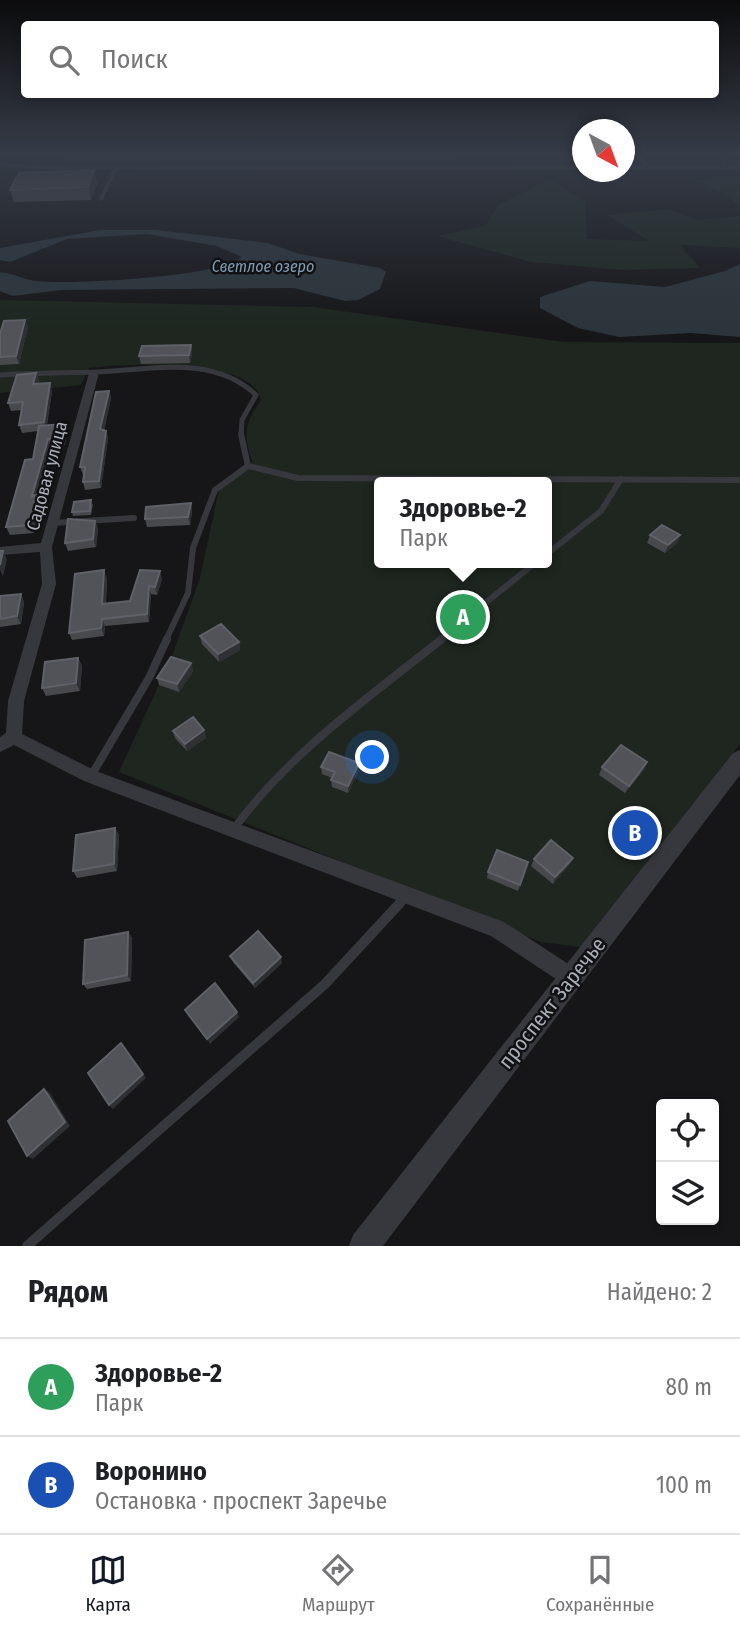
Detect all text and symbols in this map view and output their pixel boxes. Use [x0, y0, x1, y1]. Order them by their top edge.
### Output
search box [21, 21, 719, 98]
icon: search [45, 41, 83, 79]
text: Поиск [101, 44, 168, 75]
north arrow [572, 119, 635, 182]
water label: Светлое озеро [212, 257, 314, 276]
street label: Садовая улица [22, 419, 72, 533]
popup [374, 477, 552, 568]
text: Здоровье-2 [400, 493, 526, 524]
text: Парк [400, 524, 448, 552]
pin: A [440, 591, 486, 643]
your location [355, 740, 389, 774]
pin: B [612, 807, 658, 859]
street label: проспект Заречье [493, 932, 611, 1074]
map controls [656, 1099, 719, 1225]
button: locate [656, 1099, 719, 1162]
button: layers [656, 1162, 719, 1225]
text: Рядом [28, 1274, 108, 1310]
text: Найдено: 2 [607, 1278, 712, 1306]
text: Здоровье-2 [95, 1358, 222, 1389]
text: A [45, 1373, 57, 1401]
text: 80 m [665, 1373, 712, 1401]
text: Парк [95, 1389, 143, 1417]
text: Воронино [95, 1456, 207, 1487]
text: B [45, 1471, 57, 1499]
text: 100 m [656, 1471, 712, 1499]
text: Остановка · проспект Заречье [95, 1487, 387, 1515]
tab: Карта [86, 1551, 131, 1616]
tab: Маршрут [302, 1551, 375, 1616]
tab: Сохранённые [546, 1551, 654, 1616]

